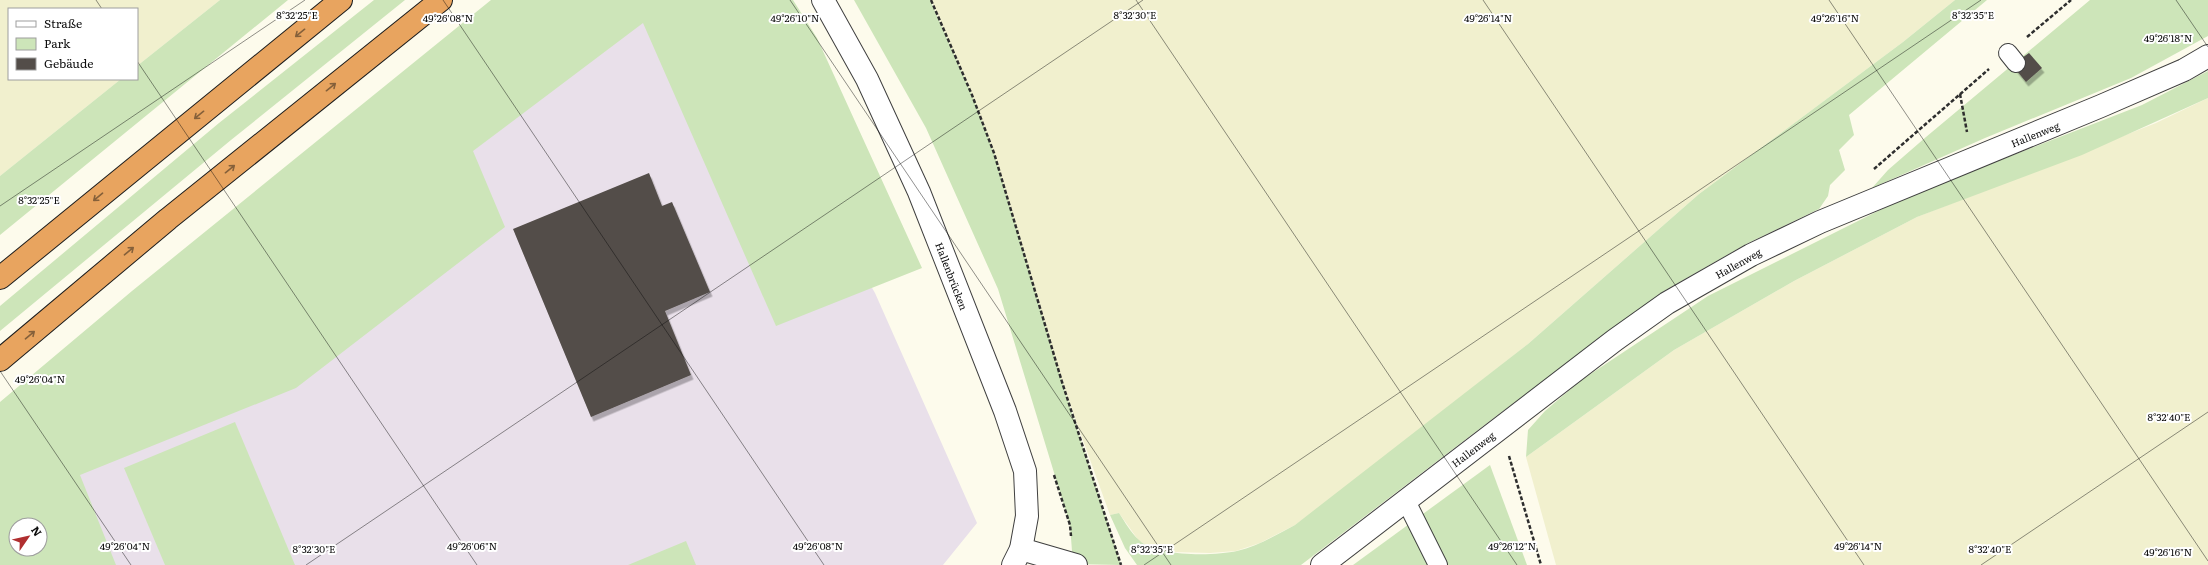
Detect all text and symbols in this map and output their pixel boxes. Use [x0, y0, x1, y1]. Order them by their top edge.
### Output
text: 8°32'25"E [276, 7, 318, 22]
text: 8°32'30"E [1114, 7, 1156, 22]
text: 8°32'35"E [1952, 7, 1994, 22]
legend [8, 8, 138, 80]
text: 49°26'08"N [423, 10, 473, 25]
text: 49°26'10"N [771, 10, 819, 25]
text: 49°26'14"N [1464, 10, 1512, 25]
text: 49°26'16"N [1811, 10, 1859, 25]
text: Straße [44, 14, 82, 32]
one-way arrow [294, 29, 305, 38]
text: 49°26'18"N [2144, 30, 2192, 45]
text: Park [44, 34, 71, 52]
text: Gebäude [44, 54, 93, 72]
one-way arrow [326, 83, 337, 92]
one-way arrow [193, 111, 204, 119]
street label: Hallenweg [2009, 117, 2062, 150]
one-way arrow [225, 164, 235, 173]
text: 8°32'25"E [18, 192, 60, 207]
one-way arrow [93, 192, 103, 201]
street label: Hallenbrücken [932, 240, 972, 312]
street label: Hallenweg [1712, 244, 1764, 282]
one-way arrow [124, 247, 135, 256]
one-way arrow [24, 330, 35, 339]
text: 49°26'04"N [15, 371, 65, 386]
text: 8°32'40"E [2148, 409, 2190, 424]
street label: Hallenweg [1448, 427, 1498, 470]
north arrow [8, 517, 48, 557]
text: N [28, 523, 46, 539]
text: 49°26'04"N [100, 538, 150, 553]
text: 49°26'06"N [447, 538, 497, 553]
text: 49°26'08"N [793, 538, 843, 553]
text: 49°26'12"N [1488, 538, 1536, 553]
text: 49°26'14"N [1834, 538, 1882, 553]
text: 8°32'30"E [293, 541, 335, 556]
text: 8°32'35"E [1131, 541, 1173, 556]
text: 8°32'40"E [1969, 541, 2011, 556]
text: 49°26'16"N [2144, 544, 2192, 559]

